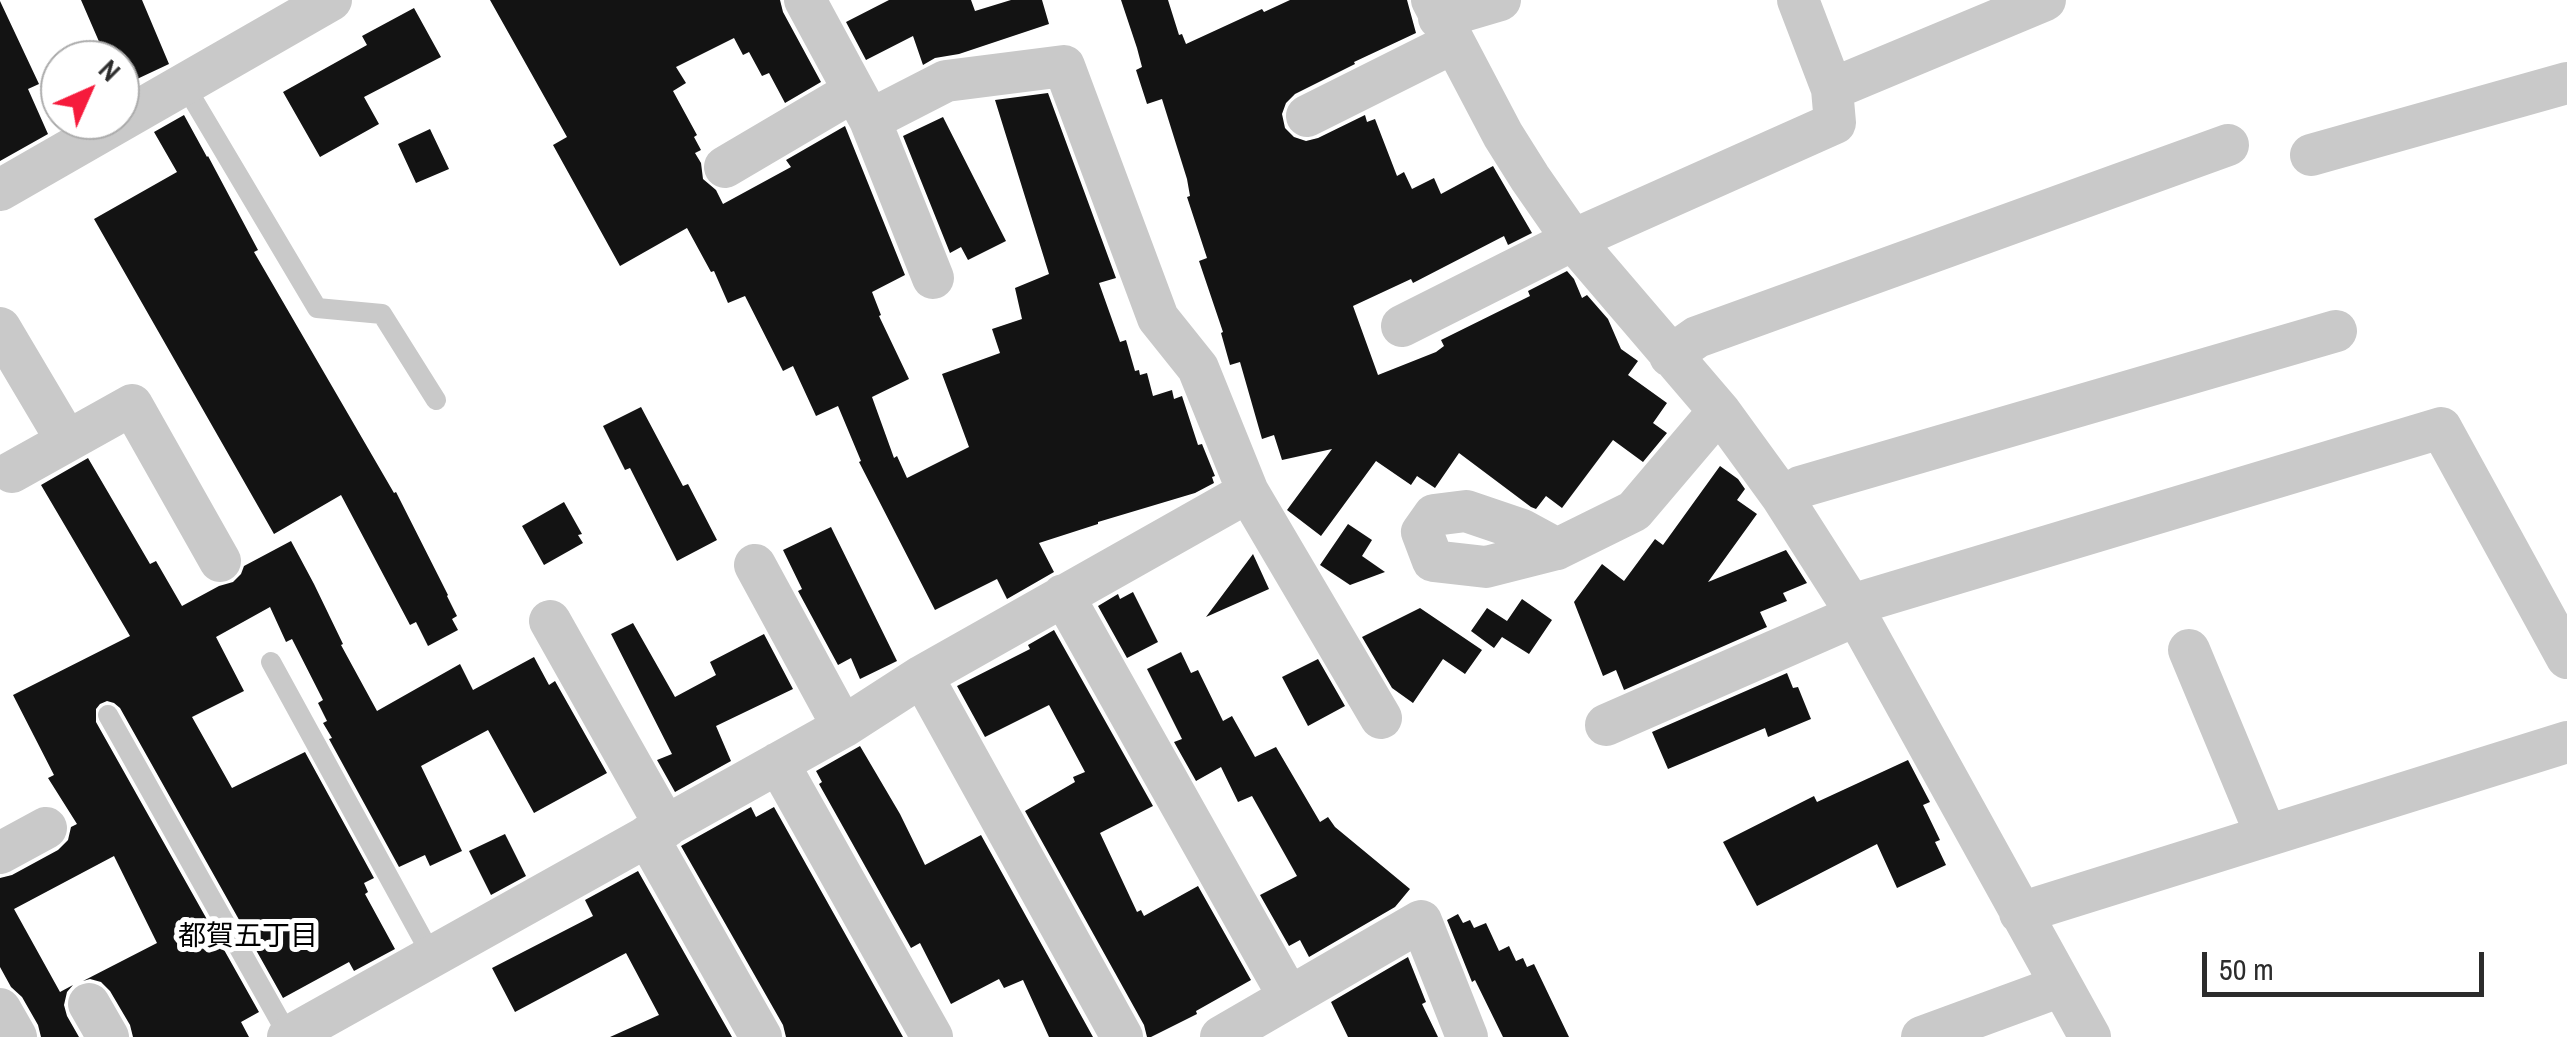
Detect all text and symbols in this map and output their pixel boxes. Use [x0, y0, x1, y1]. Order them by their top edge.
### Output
north arrow [40, 40, 140, 140]
text: N [90, 51, 129, 89]
district label: 都賀五丁目 [178, 920, 318, 954]
scale bar [2207, 932, 2490, 994]
text: 50 m [2219, 949, 2274, 989]

